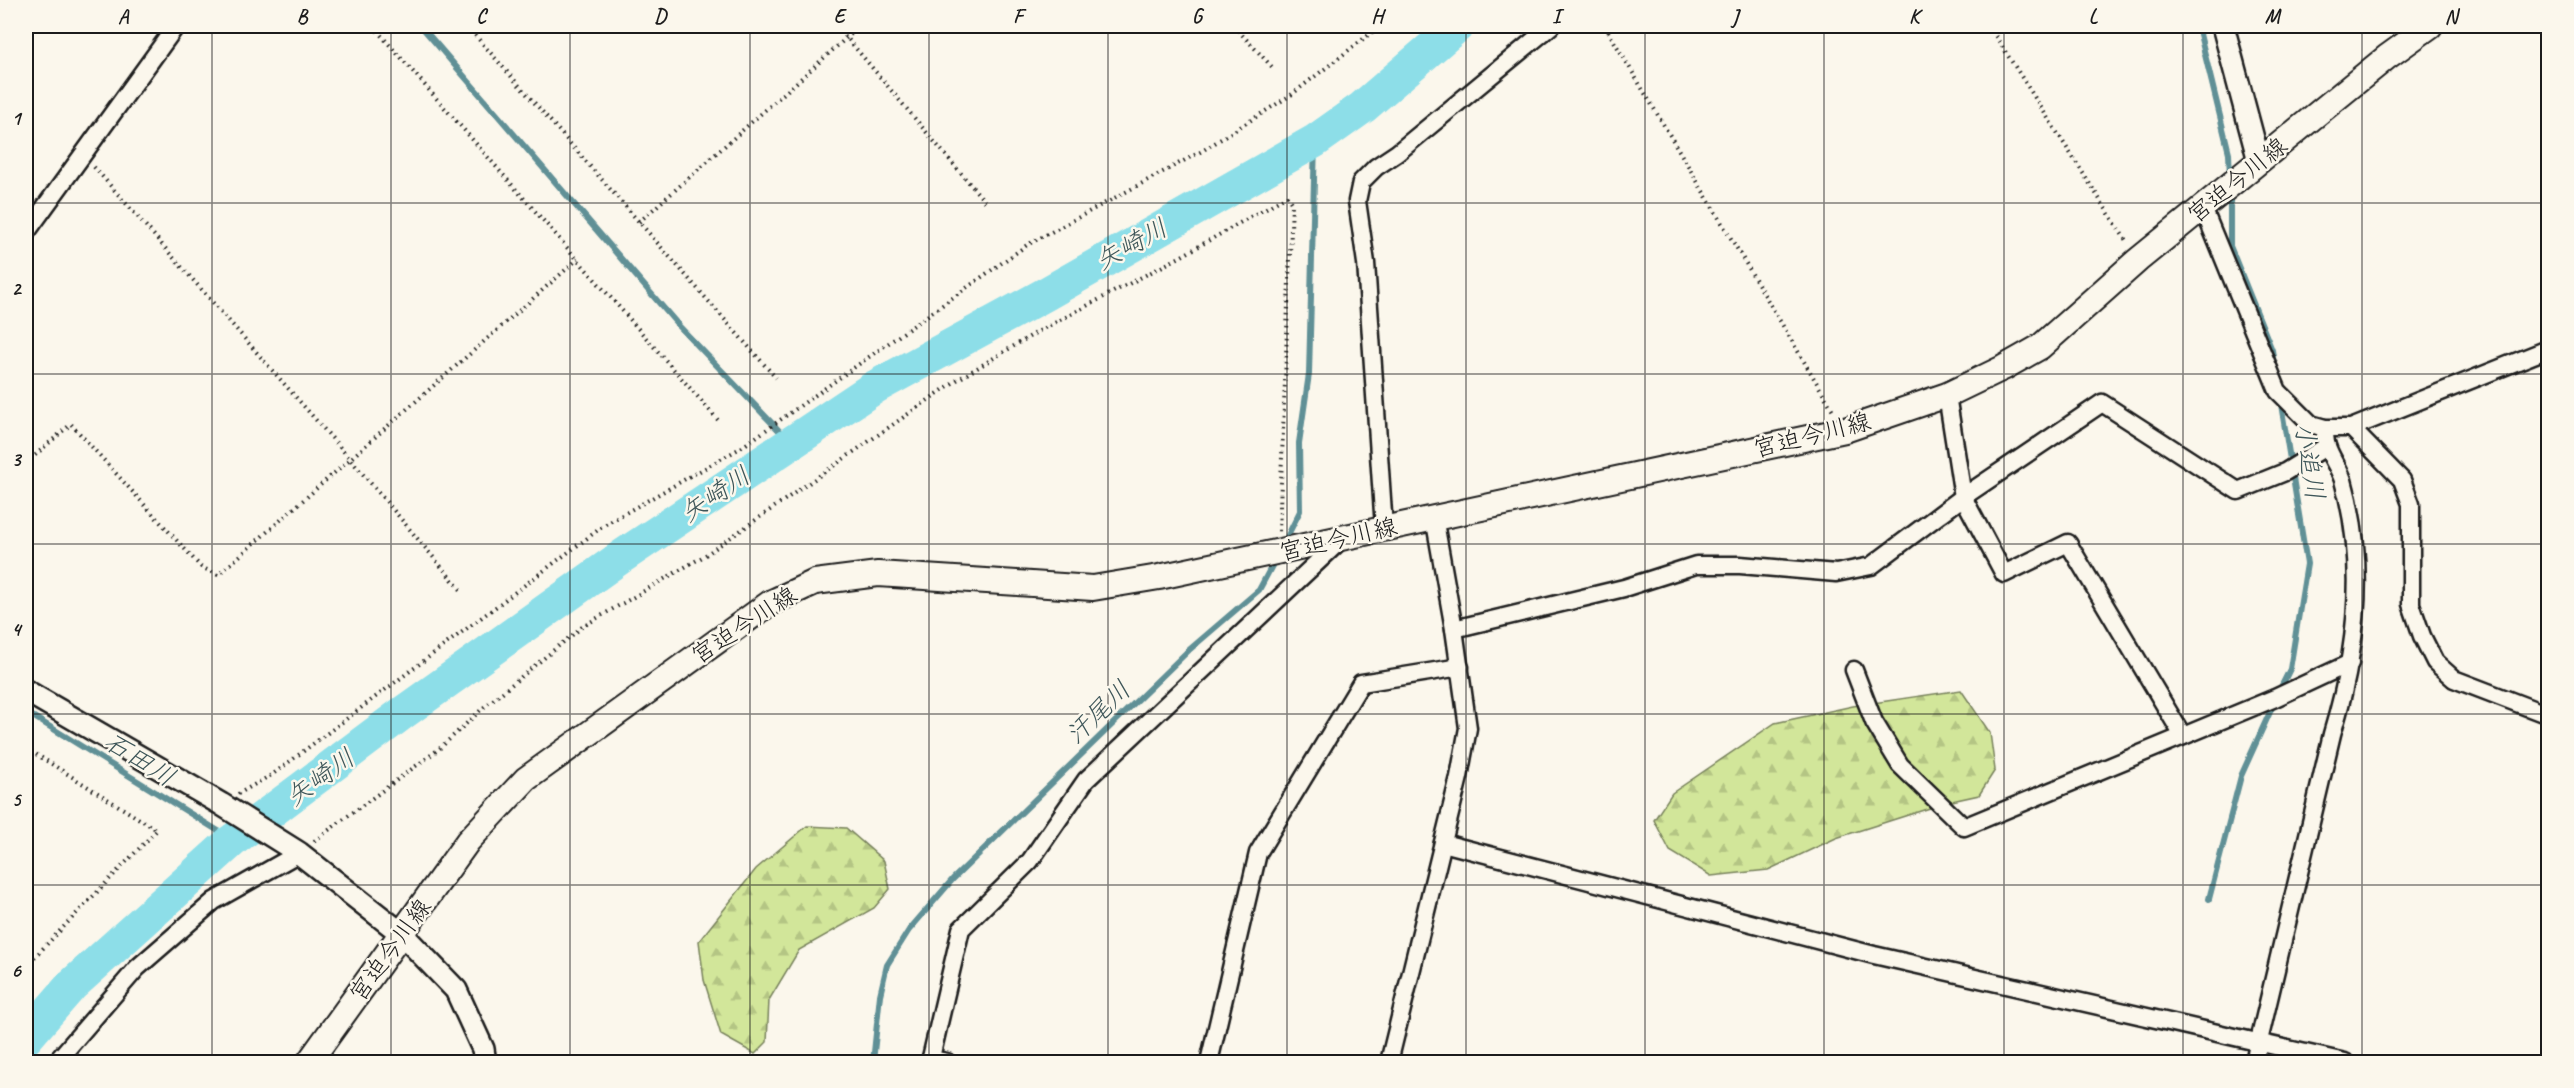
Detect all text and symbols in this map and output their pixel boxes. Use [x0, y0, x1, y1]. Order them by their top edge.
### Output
text: A [118, 4, 130, 29]
text: B [297, 4, 309, 29]
text: C [476, 4, 488, 29]
text: D [654, 4, 668, 29]
text: E [834, 4, 848, 29]
text: F [1013, 4, 1027, 29]
text: G [1192, 4, 1205, 29]
text: H [1371, 4, 1386, 29]
text: I [1552, 4, 1565, 29]
text: J [1730, 4, 1742, 29]
text: K [1909, 4, 1923, 29]
text: L [2089, 4, 2099, 29]
text: M [2265, 4, 2282, 29]
text: N [2445, 4, 2461, 29]
text: 1 [12, 106, 23, 131]
street label: 宮迫今川線 [2181, 131, 2293, 229]
water label: 矢崎川 [1089, 211, 1173, 278]
text: 2 [12, 276, 23, 301]
street label: 宮迫今川線 [1750, 406, 1874, 464]
water label: 小追川 [2287, 420, 2332, 502]
text: 3 [12, 447, 23, 472]
water label: 矢崎川 [674, 459, 757, 530]
street label: 宮迫今川線 [1276, 511, 1400, 567]
street label: 宮迫今川線 [686, 580, 802, 670]
text: 4 [12, 617, 24, 642]
water label: 汗尾川 [1059, 673, 1138, 751]
water label: 石田川 [98, 725, 182, 794]
water label: 矢崎川 [279, 741, 362, 814]
text: 5 [12, 787, 23, 812]
street label: 宮迫今川線 [343, 893, 437, 1007]
text: 6 [11, 958, 22, 983]

